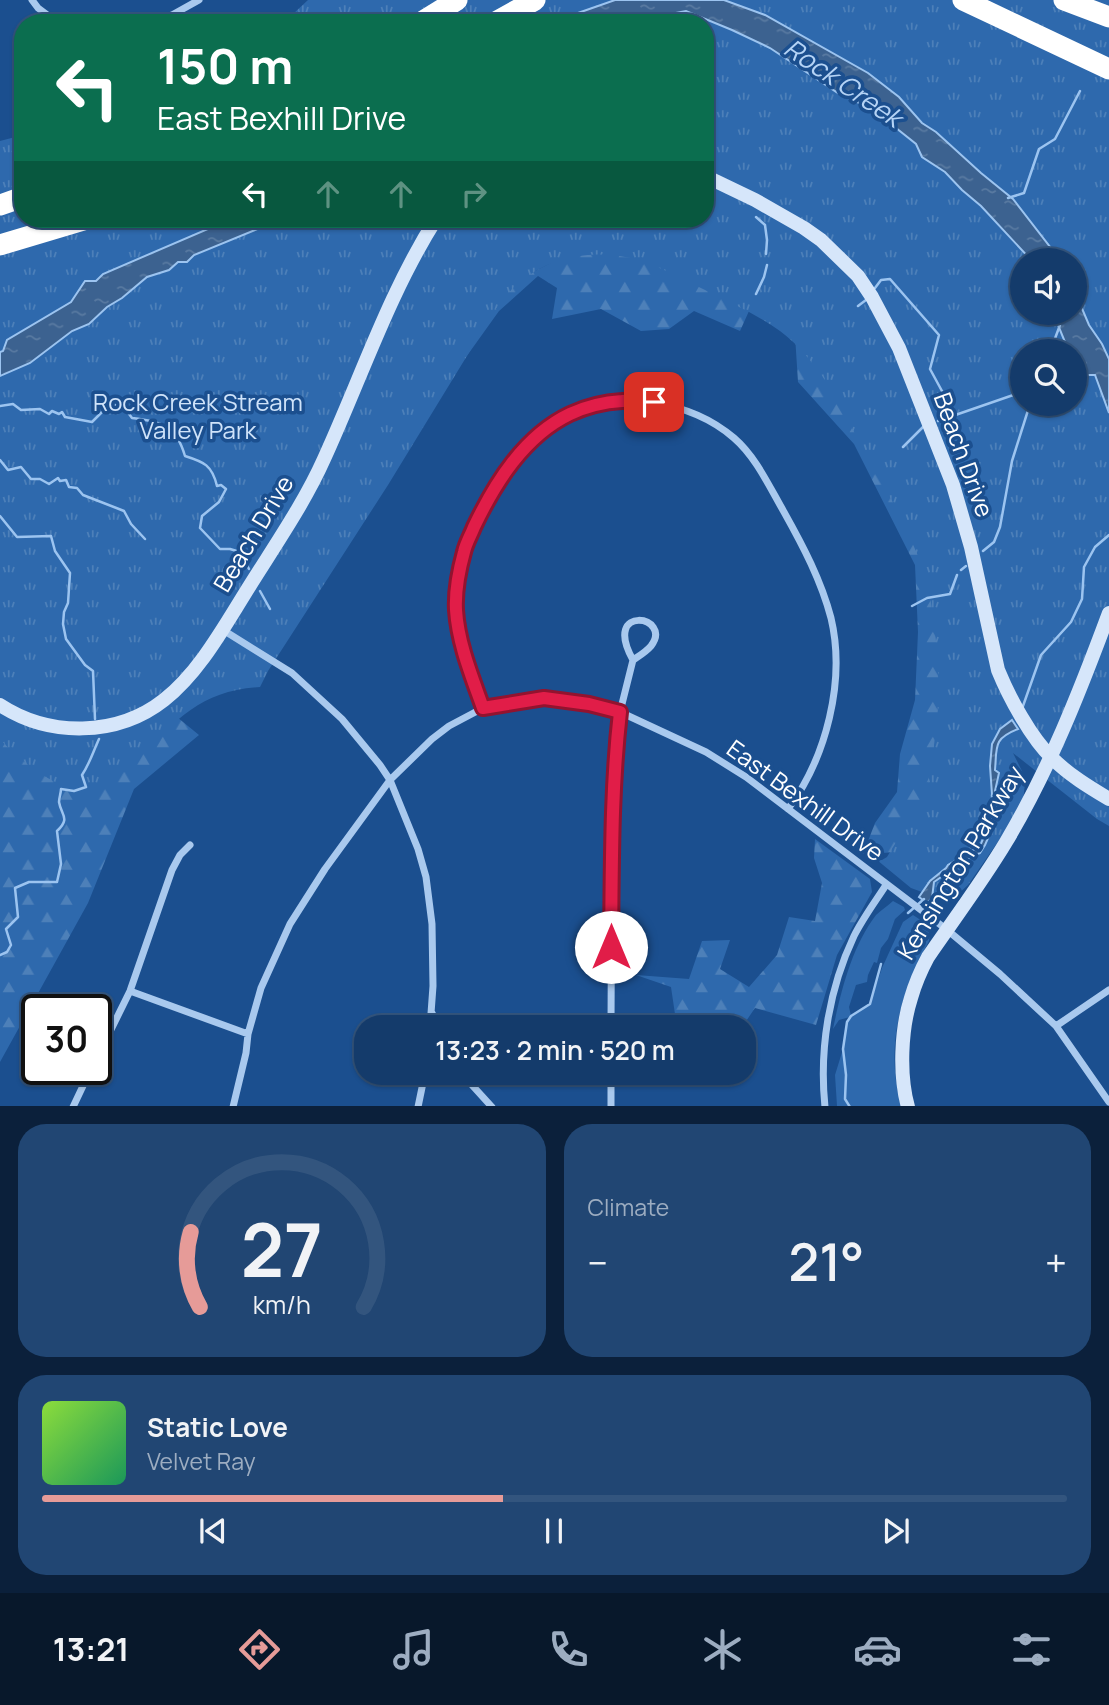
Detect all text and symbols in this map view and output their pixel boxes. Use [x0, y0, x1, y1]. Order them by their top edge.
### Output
water label: Rock Creek [777, 29, 913, 137]
text: 150 m [157, 32, 293, 99]
icon: left [42, 42, 133, 133]
text: East Bexhill Drive [157, 96, 406, 140]
icon: left [236, 175, 274, 213]
icon: ahead [309, 175, 347, 213]
icon: ahead [382, 175, 420, 213]
icon: right [455, 175, 493, 213]
map controls [1010, 248, 1087, 416]
button: sound [1010, 248, 1087, 325]
button: search [1010, 339, 1087, 416]
pin [624, 372, 684, 432]
icon: arrive [635, 383, 673, 421]
park label: Rock Creek Stream Valley Park [93, 385, 303, 446]
street label: Beach Drive [927, 388, 1002, 521]
street label: Beach Drive [205, 469, 300, 598]
street label: East Bexhill Drive [721, 732, 891, 868]
street label: Kensington Parkway [889, 759, 1031, 965]
position arrow [574, 910, 648, 984]
speed limit sign: 30 [21, 994, 112, 1085]
text: 13:23 · 2 min · 520 m [435, 1032, 675, 1068]
text: Climate [588, 1191, 669, 1223]
text: 27 [241, 1199, 323, 1299]
text: 21° [789, 1226, 864, 1297]
text: − [588, 1236, 608, 1288]
text: + [1045, 1236, 1067, 1288]
text: km/h [253, 1286, 311, 1321]
text: Static Love [147, 1409, 288, 1445]
text: Velvet Ray [147, 1445, 256, 1477]
icon: previous [194, 1512, 232, 1550]
icon: pause [535, 1512, 573, 1550]
icon: next [877, 1512, 915, 1550]
icon: directions [235, 1625, 284, 1674]
icon: music [389, 1625, 438, 1674]
icon: phone [544, 1625, 593, 1674]
icon: climate [698, 1625, 747, 1674]
icon: car [853, 1625, 902, 1674]
icon: filters [1007, 1625, 1056, 1674]
text: 13:21 [53, 1627, 129, 1671]

